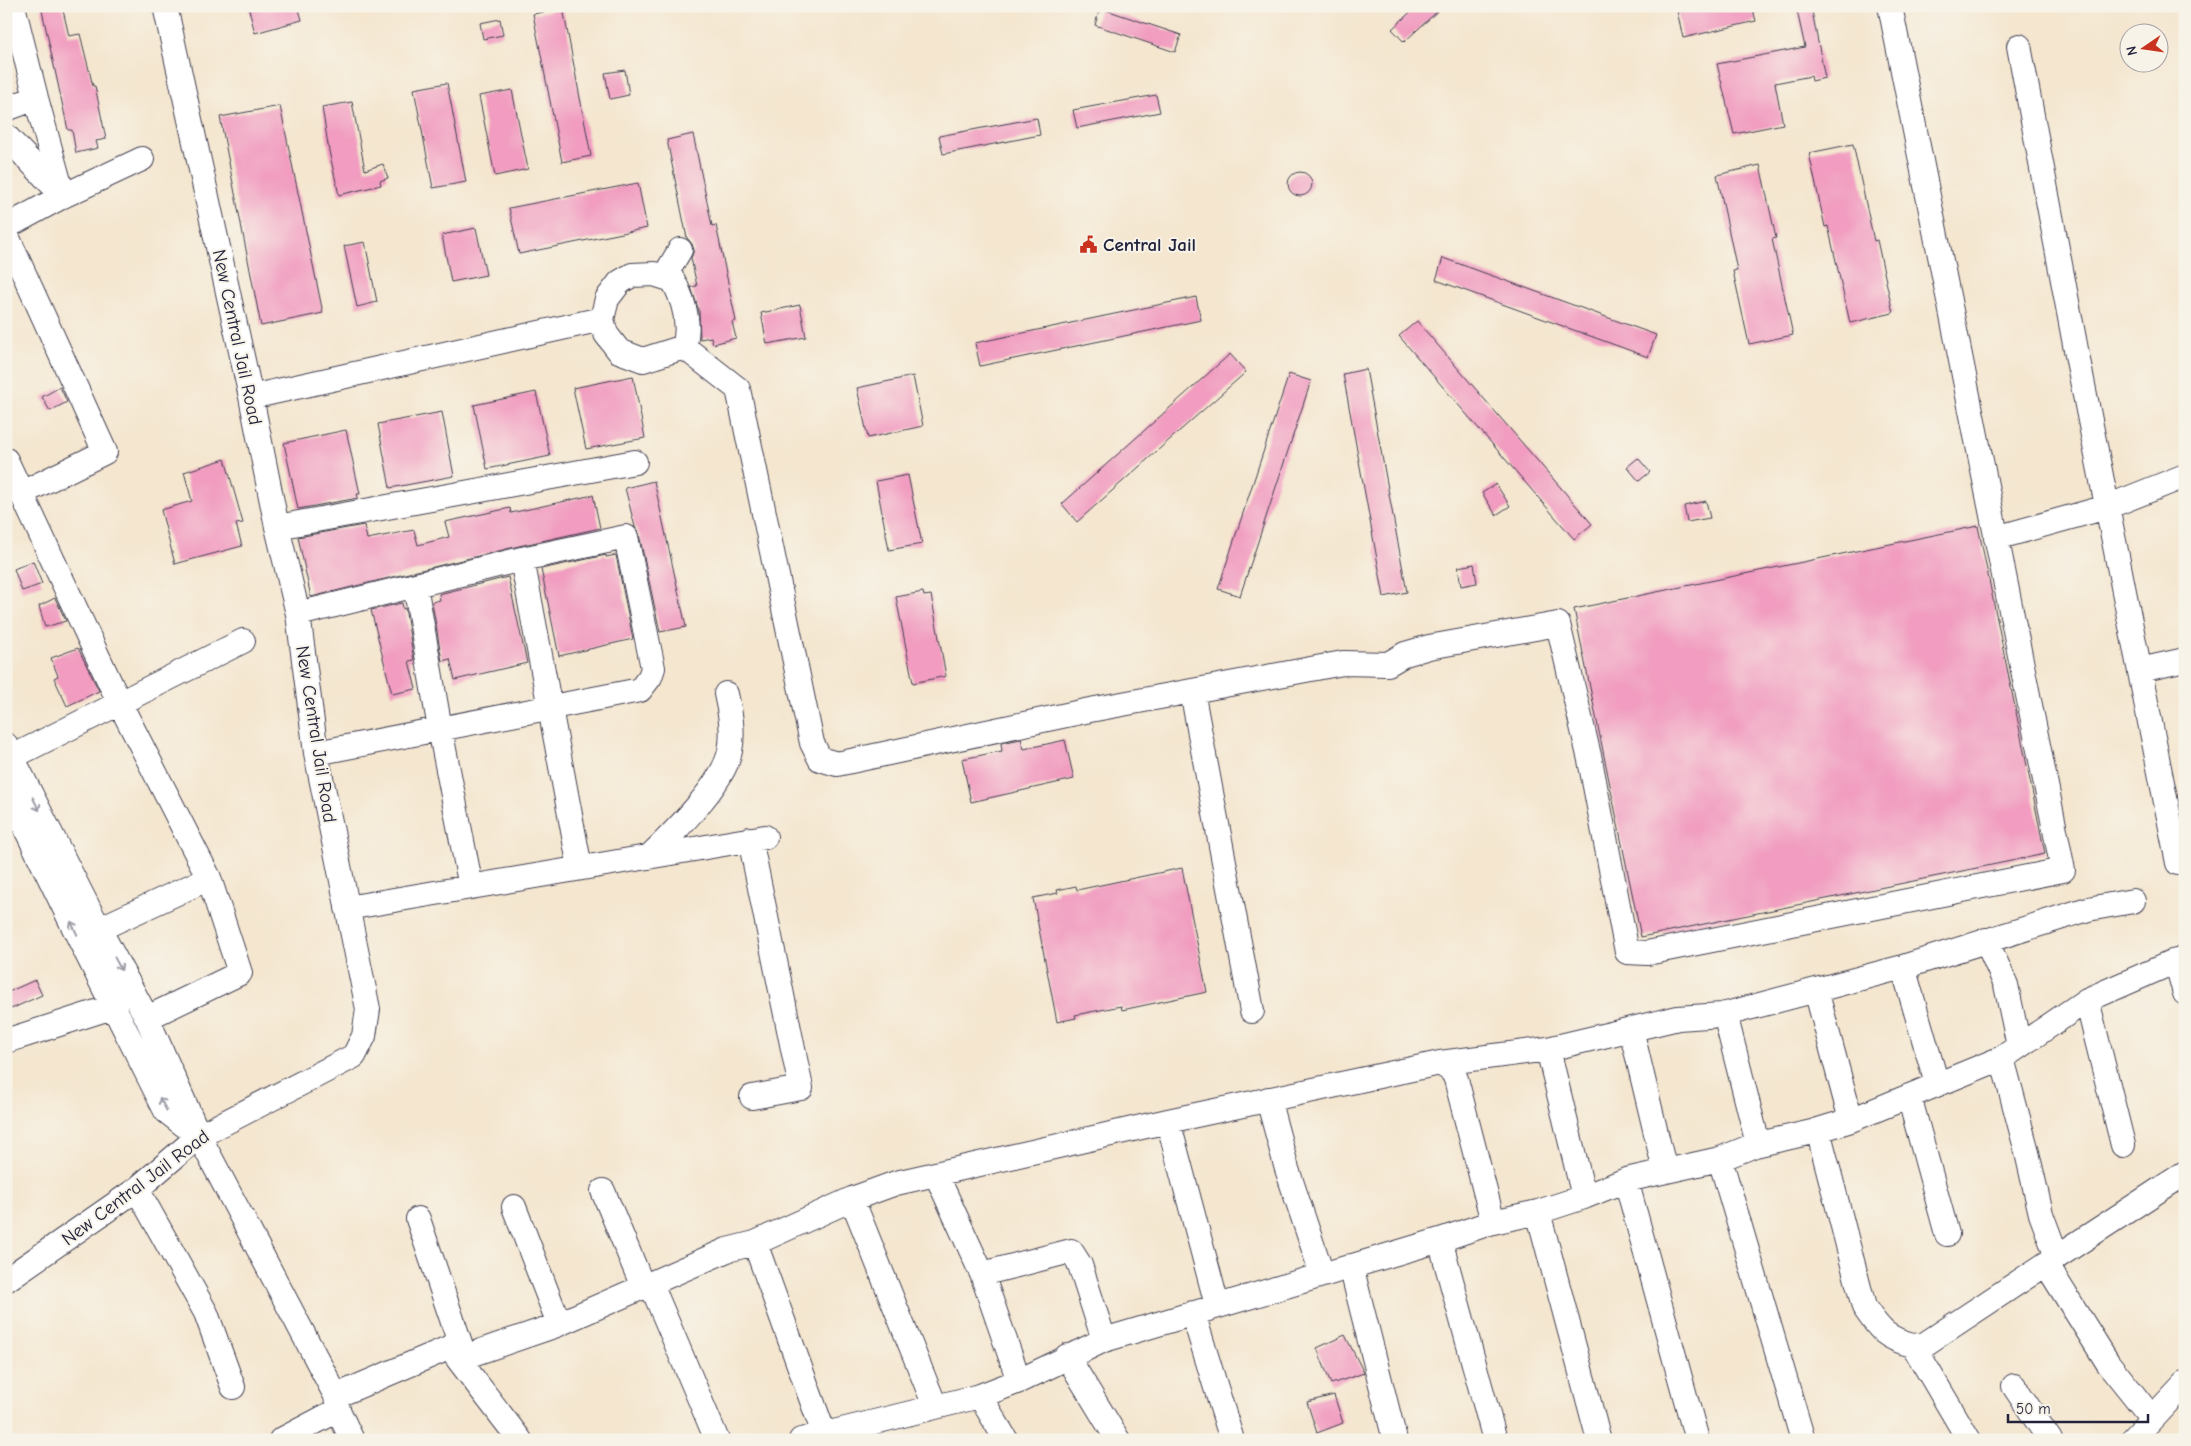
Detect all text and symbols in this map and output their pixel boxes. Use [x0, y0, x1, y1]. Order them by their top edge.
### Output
north arrow [2118, 22, 2168, 72]
text: N [2123, 44, 2141, 57]
public building icon: Central Jail [1079, 234, 1099, 254]
place label: Central Jail [1103, 234, 1196, 256]
street label: New Central Jail Road [208, 248, 266, 427]
street label: New Central Jail Road [291, 644, 341, 824]
one-way arrow [32, 796, 41, 811]
one-way arrow [69, 920, 79, 935]
one-way arrow [114, 956, 123, 971]
one-way arrow [158, 1096, 168, 1111]
street label: New Central Jail Road [58, 1125, 214, 1250]
scale bar [2008, 1391, 2148, 1423]
text: 50 m [2016, 1400, 2051, 1418]

